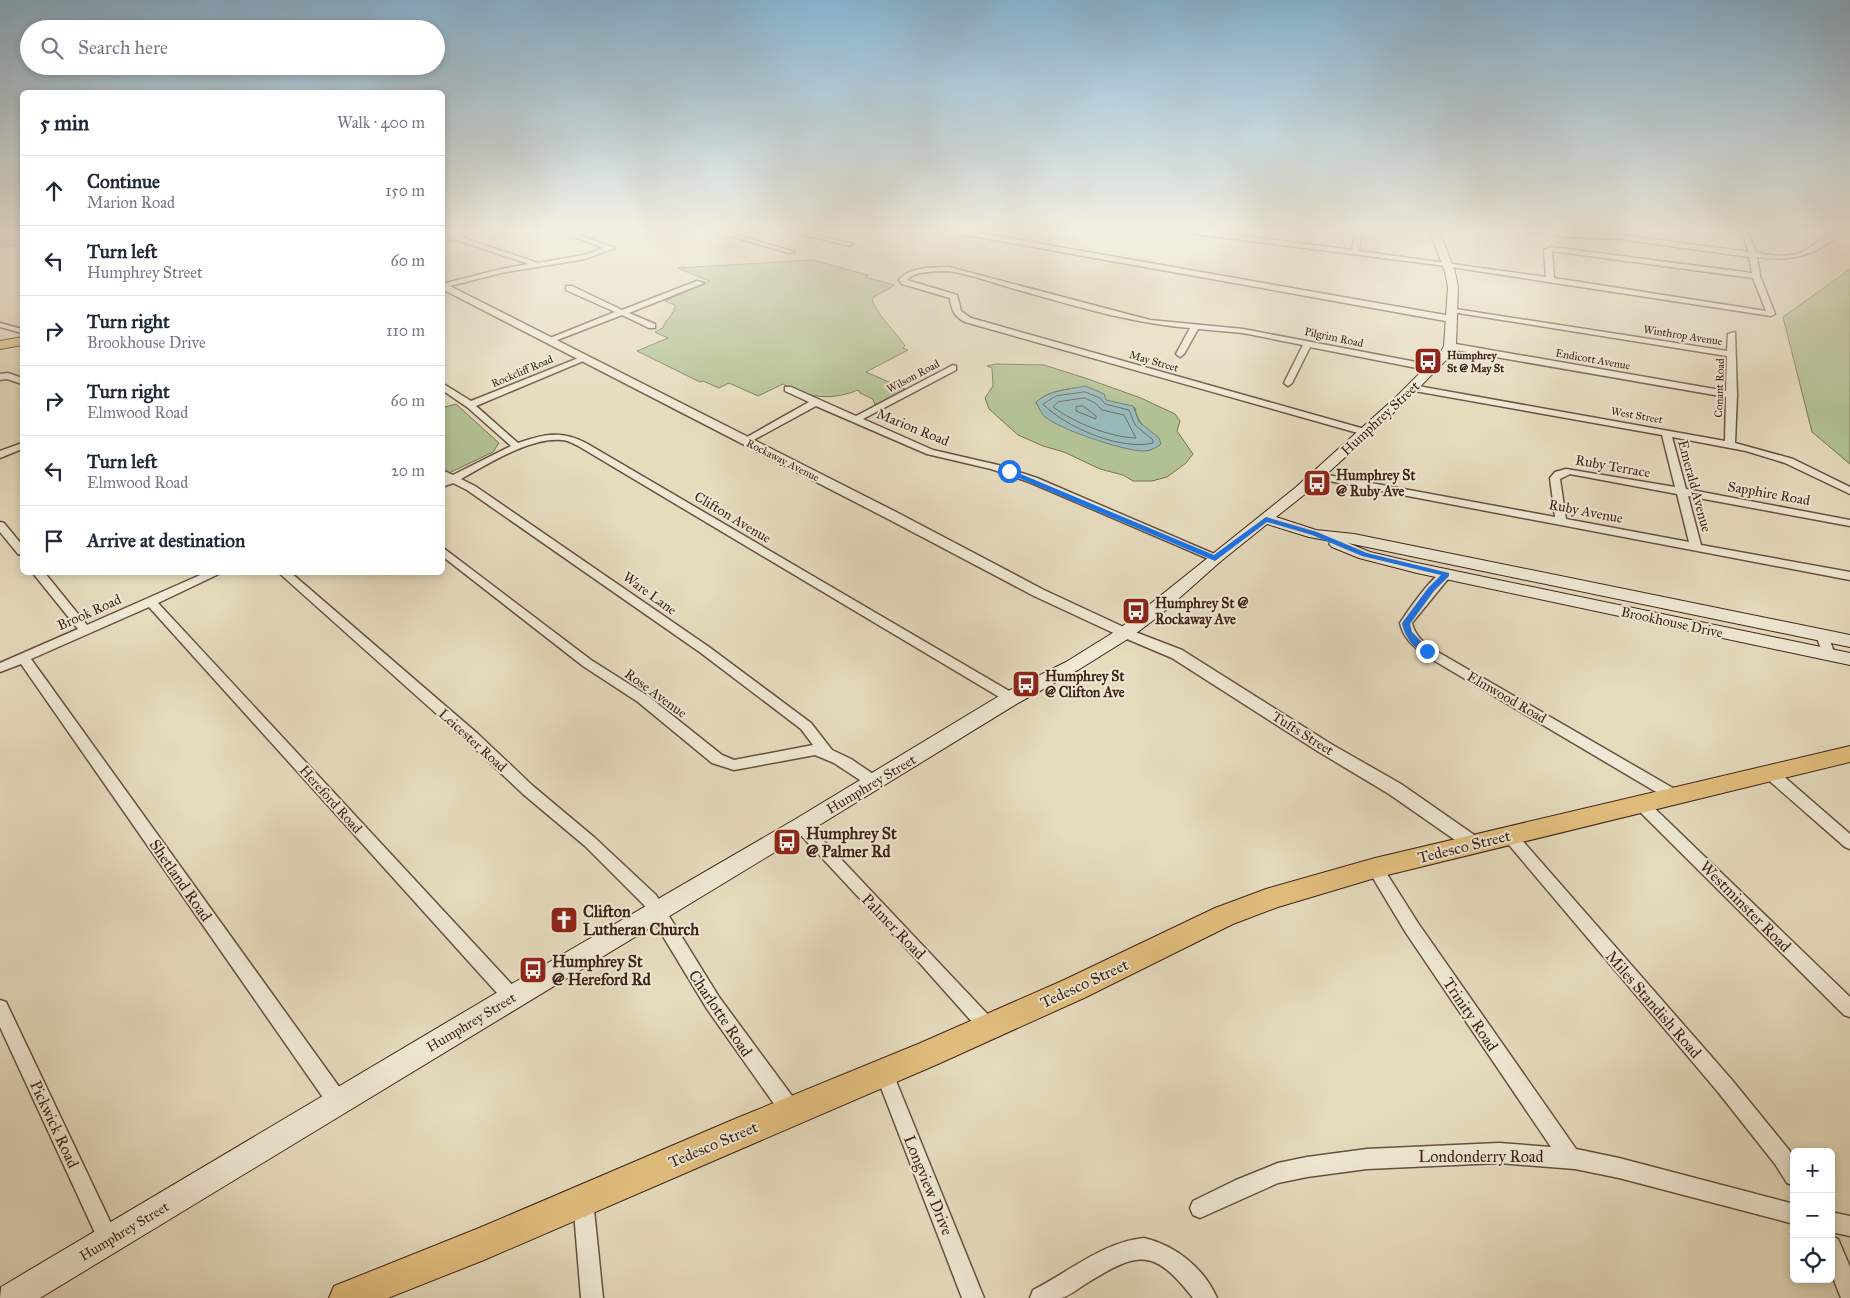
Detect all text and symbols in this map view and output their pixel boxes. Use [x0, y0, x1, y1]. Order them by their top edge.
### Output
search box [20, 20, 445, 75]
icon: search [38, 34, 66, 62]
text: Search here [78, 36, 168, 59]
text: 5 min [40, 110, 89, 136]
text: Walk · 400 m [337, 113, 425, 132]
text: Continue [87, 170, 160, 193]
icon: ahead [40, 177, 68, 205]
text: 150 m [385, 181, 425, 200]
text: Marion Road [87, 193, 175, 212]
text: Turn left [87, 240, 157, 263]
icon: left [40, 247, 68, 275]
text: 60 m [391, 251, 425, 270]
text: Humphrey Street [87, 263, 203, 282]
text: Turn right [87, 310, 170, 333]
icon: right [40, 317, 68, 345]
text: 110 m [386, 321, 425, 340]
street label: Winthrop Avenue [1642, 323, 1724, 348]
street label: Pilgrim Road [1303, 325, 1365, 350]
text: Brookhouse Drive [87, 333, 206, 352]
bus stop icon: Humphrey St @ May St [1413, 346, 1443, 376]
street label: Endicott Avenue [1554, 347, 1632, 373]
street label: May Street [1128, 348, 1180, 375]
place label: Humphrey St @ May St [1447, 349, 1504, 376]
street label: Rockcliff Road [489, 352, 556, 390]
street label: Wilson Road [885, 357, 942, 396]
street label: Conant Road [1712, 358, 1727, 418]
street label: Humphrey Street [1338, 378, 1423, 459]
text: Turn right [87, 380, 170, 403]
icon: right [40, 387, 68, 415]
text: 60 m [391, 391, 425, 410]
text: Elmwood Road [87, 403, 188, 422]
street label: Marion Road [874, 405, 952, 450]
street label: West Street [1610, 405, 1664, 426]
street label: Rockaway Avenue [744, 437, 822, 485]
street label: Emerald Avenue [1674, 438, 1715, 534]
text: Turn left [87, 450, 157, 473]
street label: Ruby Terrace [1574, 452, 1652, 481]
icon: left [40, 457, 68, 485]
route start [998, 460, 1021, 483]
text: 20 m [391, 461, 425, 480]
place label: Humphrey St @ Ruby Ave [1336, 467, 1415, 501]
bus stop icon: Humphrey St @ Ruby Ave [1302, 468, 1332, 498]
text: Elmwood Road [87, 473, 188, 492]
street label: Sapphire Road [1726, 478, 1811, 509]
street label: Clifton Avenue [691, 488, 774, 547]
street label: Ruby Avenue [1547, 496, 1625, 527]
icon: arrive [40, 527, 68, 555]
text: Arrive at destination [87, 529, 245, 552]
street label: Ware Lane [620, 568, 680, 619]
street label: Brook Road [55, 591, 124, 634]
place label: Humphrey St @ Rockaway Ave [1155, 595, 1248, 629]
bus stop icon: Humphrey St @ Rockaway Ave [1121, 596, 1151, 626]
street label: Brookhouse Drive [1619, 603, 1725, 642]
route end [1416, 640, 1439, 663]
street label: Rose Avenue [621, 665, 690, 722]
place label: Humphrey St @ Clifton Ave [1045, 668, 1125, 701]
street label: Elmwood Road [1464, 668, 1549, 727]
bus stop icon: Humphrey St @ Clifton Ave [1011, 669, 1041, 699]
street label: Leicester Road [435, 705, 510, 775]
street label: Tufts Street [1269, 708, 1337, 759]
street label: Humphrey Street [824, 751, 919, 818]
street label: Hereford Road [296, 762, 366, 837]
place label: Humphrey St @ Palmer Rd [806, 824, 897, 861]
street label: Tedesco Street [1416, 826, 1513, 867]
bus stop icon: Humphrey St @ Palmer Rd [772, 827, 802, 857]
street label: Shetland Road [145, 836, 216, 925]
street label: Westminster Road [1696, 857, 1795, 956]
street label: Palmer Road [858, 890, 929, 963]
place label: Clifton Lutheran Church [583, 902, 699, 939]
church icon: Clifton Lutheran Church [549, 905, 579, 935]
street label: Miles Standish Road [1602, 947, 1705, 1062]
place label: Humphrey St @ Hereford Rd [552, 952, 652, 989]
bus stop icon: Humphrey St @ Hereford Rd [518, 955, 548, 985]
street label: Tedesco Street [1037, 955, 1132, 1012]
street label: Charlotte Road [685, 966, 757, 1060]
street label: Trinity Road [1439, 974, 1502, 1055]
street label: Humphrey Street [424, 989, 519, 1056]
street label: Pickwick Road [26, 1078, 83, 1171]
street label: Tedesco Street [666, 1117, 761, 1172]
street label: Longview Drive [899, 1132, 957, 1239]
street label: Londonderry Road [1418, 1147, 1544, 1166]
map controls [1790, 1148, 1835, 1283]
button: + [1790, 1148, 1835, 1193]
button: − [1790, 1193, 1835, 1238]
street label: Humphrey Street [77, 1198, 172, 1265]
button: locate [1790, 1238, 1835, 1283]

